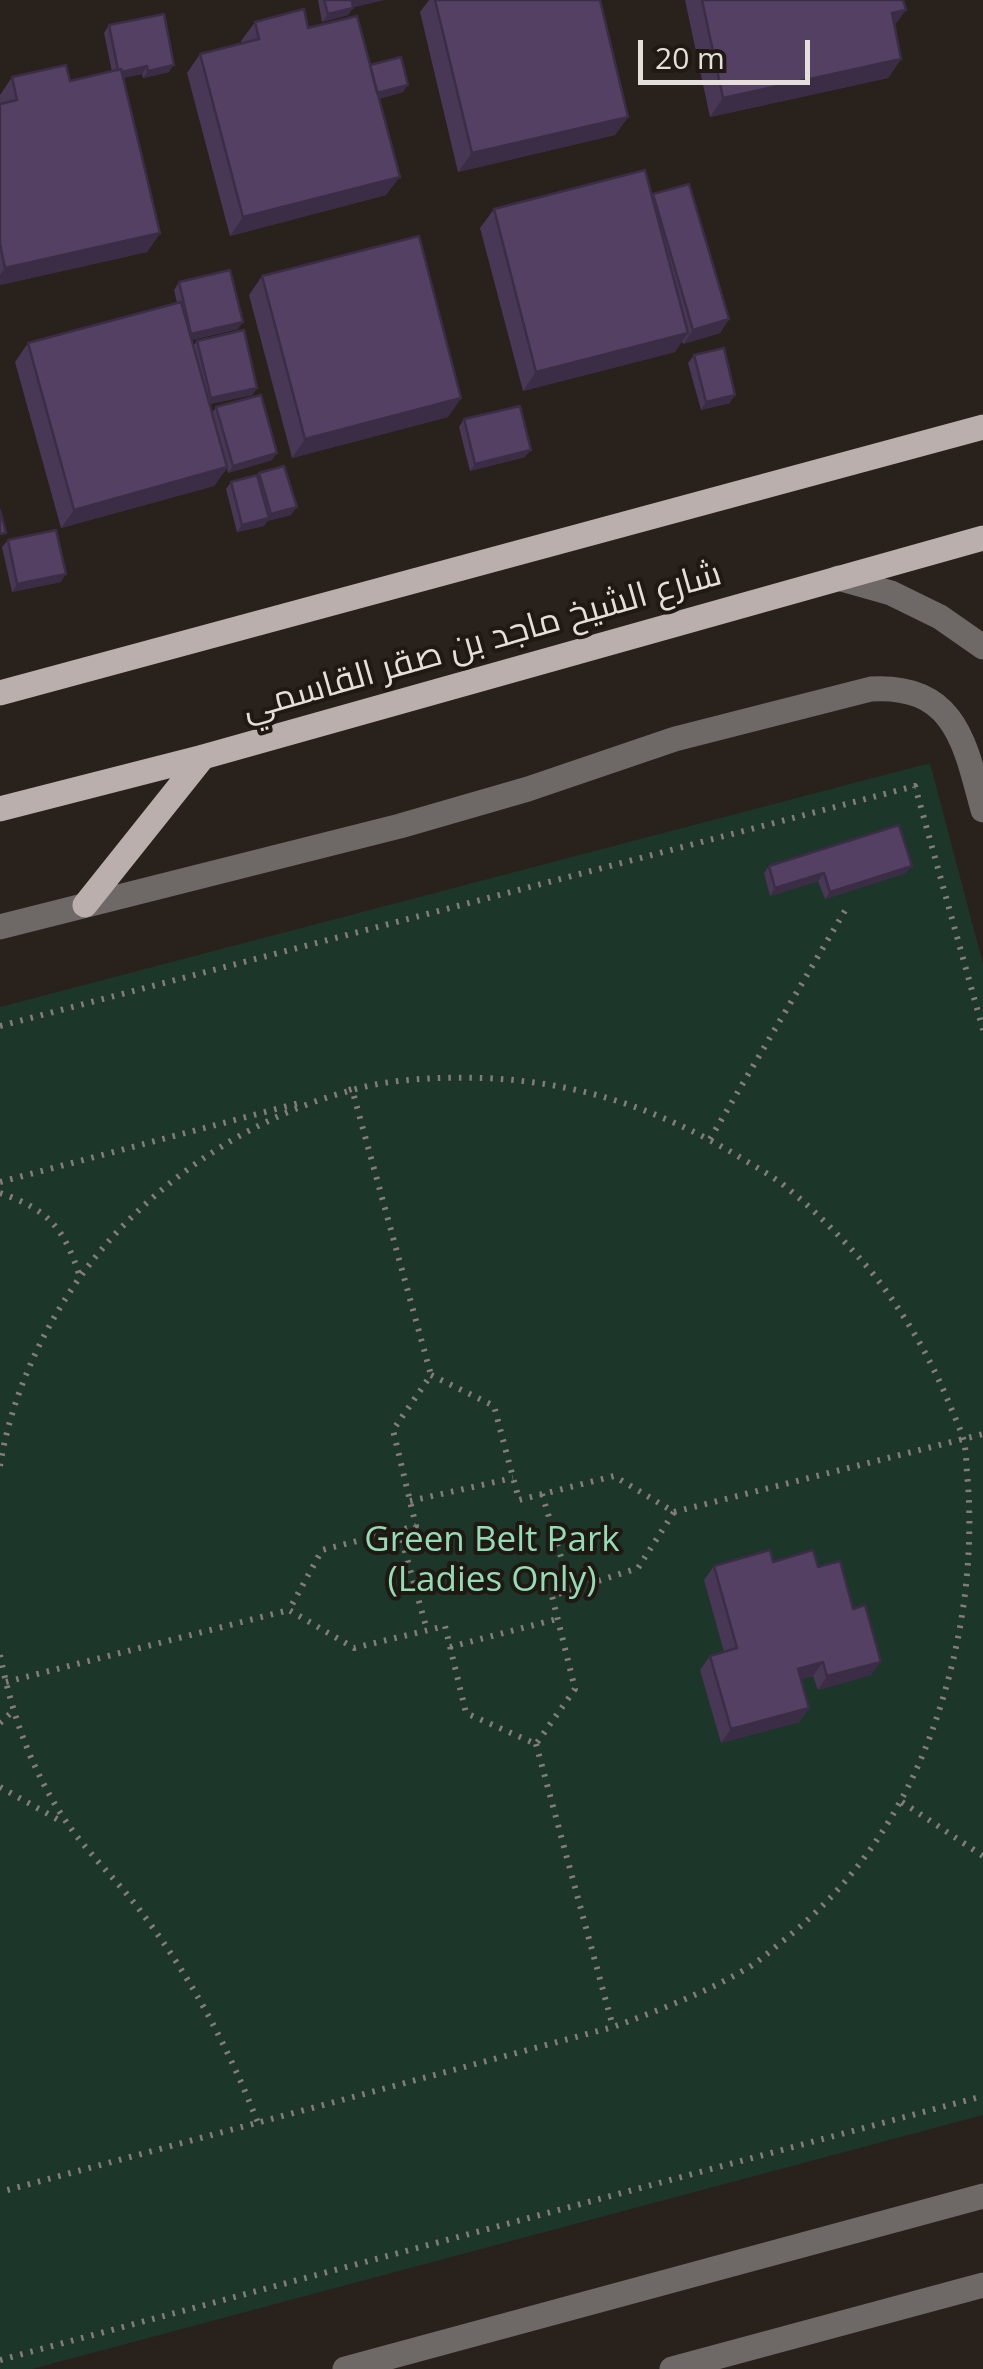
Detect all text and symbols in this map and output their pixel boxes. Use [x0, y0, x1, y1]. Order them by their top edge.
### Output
scale bar [643, 20, 816, 82]
text: 20 m [655, 37, 725, 78]
street label: شارع الشيخ ماجد بن صقر القاسمي [238, 553, 726, 731]
park label: Green Belt Park (Ladies Only) [364, 1520, 620, 1602]

